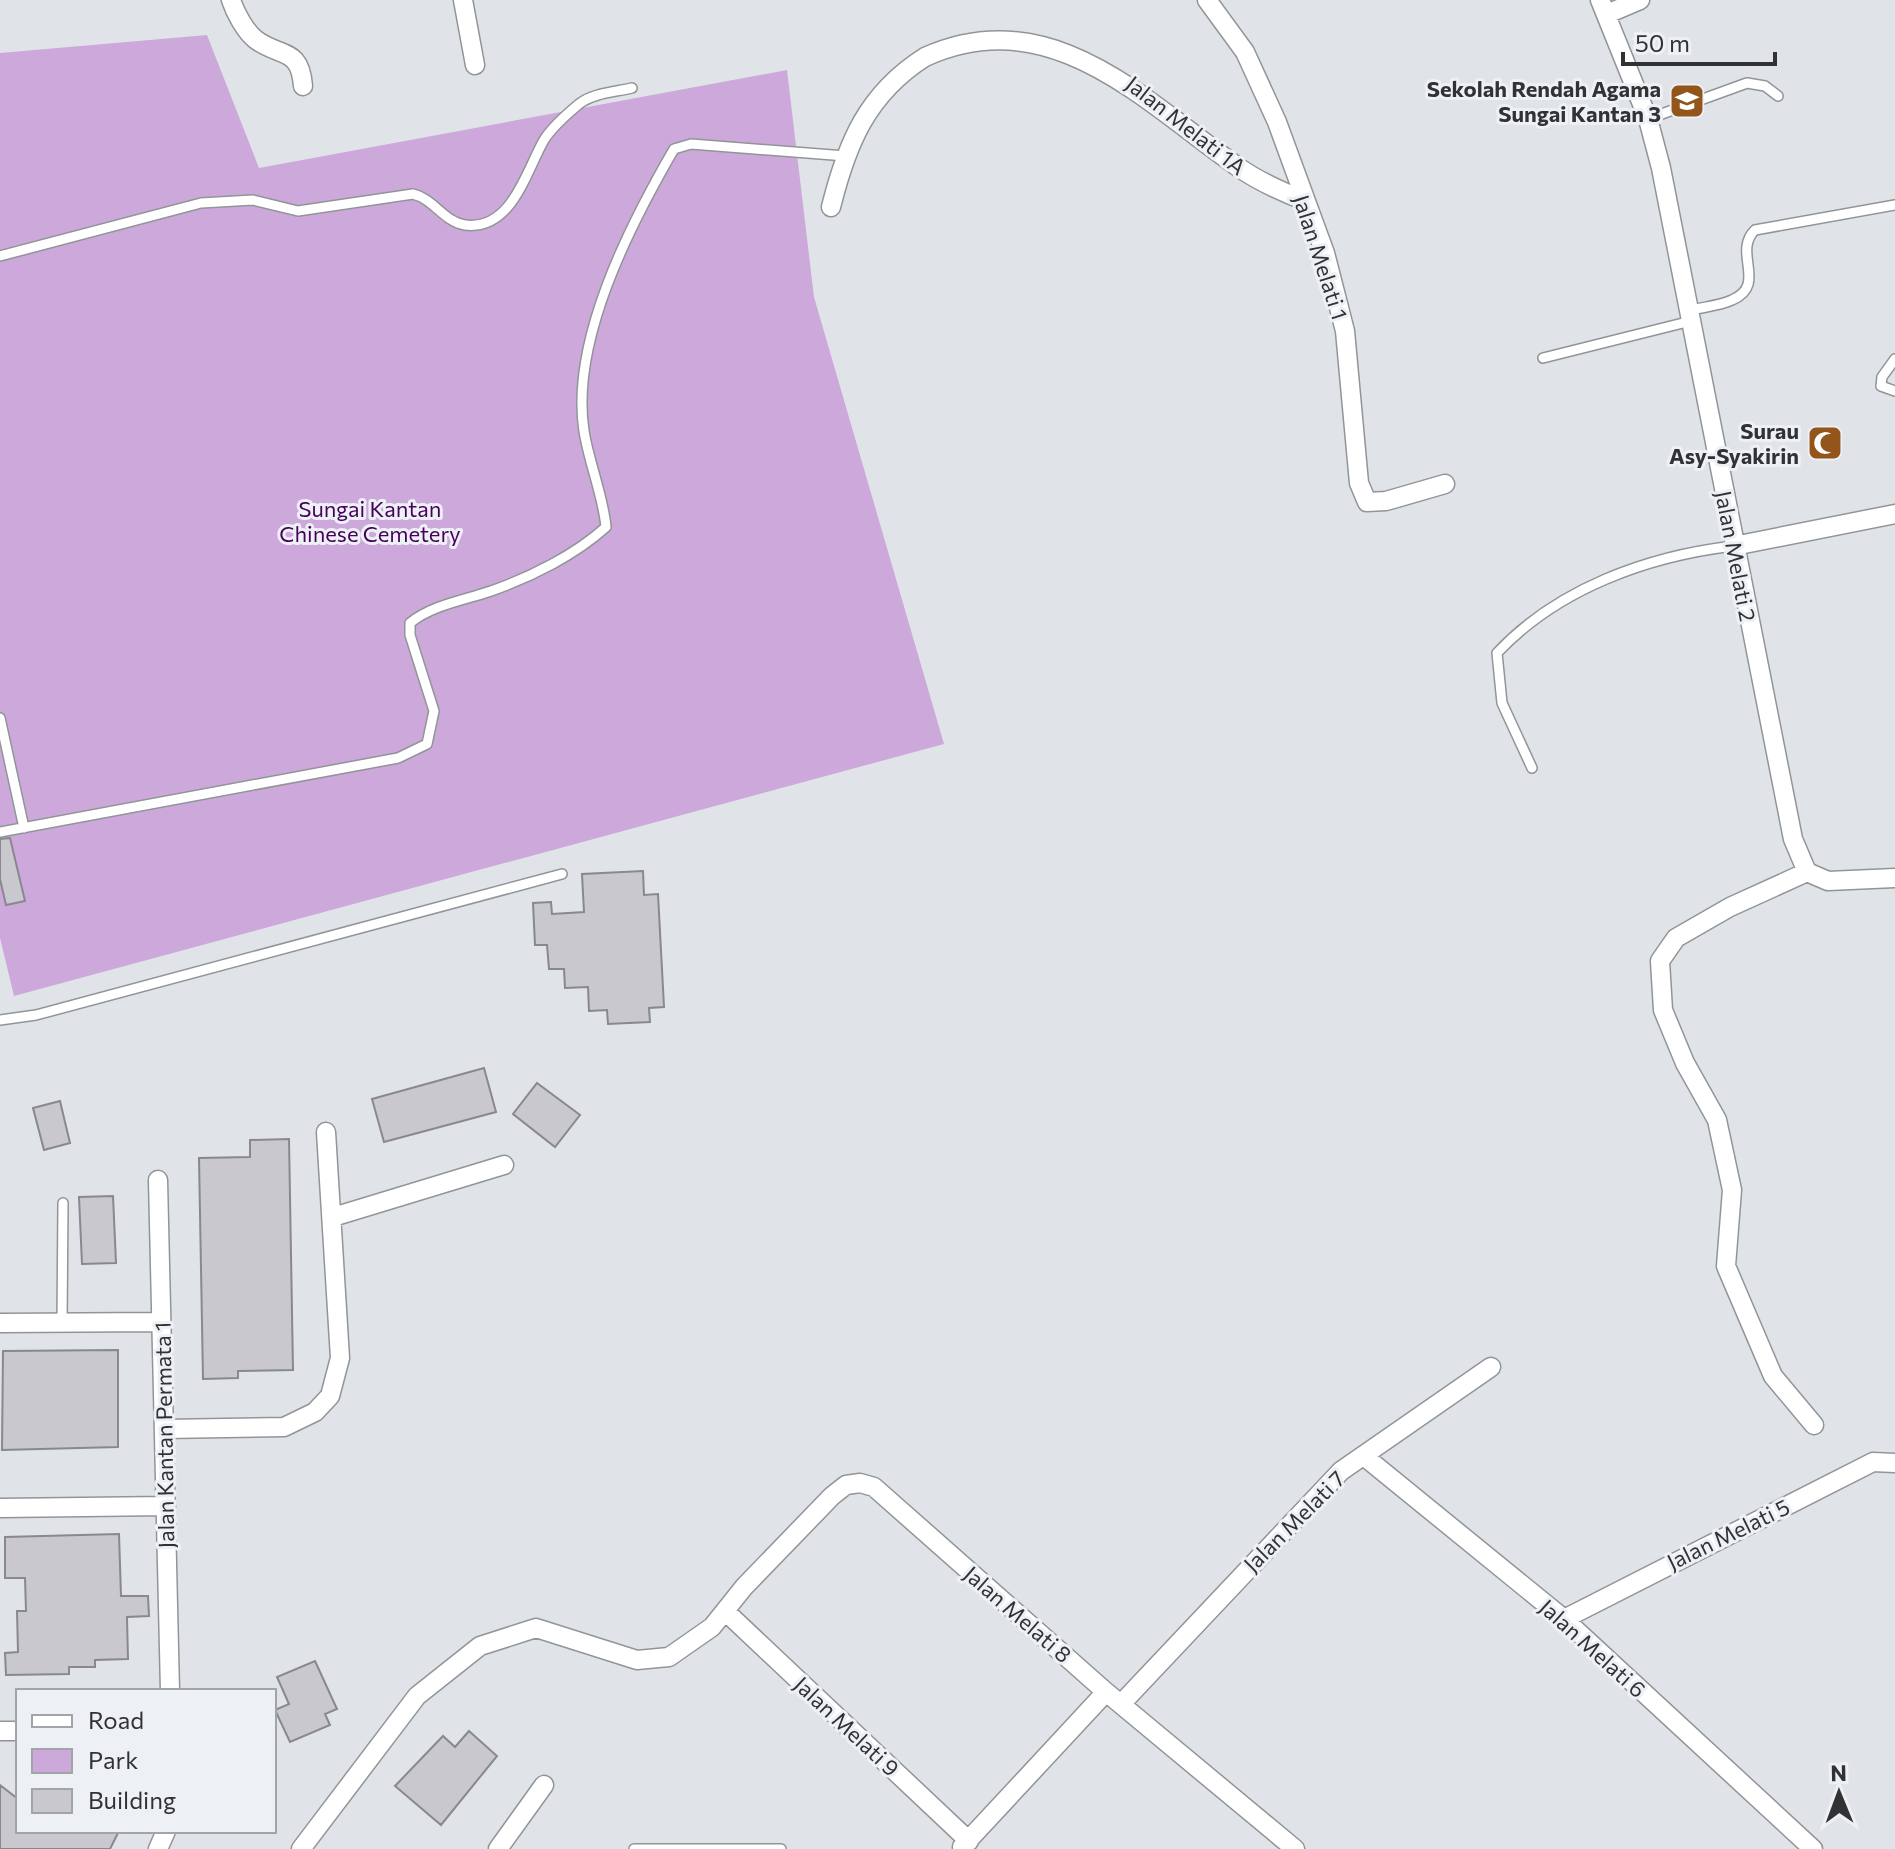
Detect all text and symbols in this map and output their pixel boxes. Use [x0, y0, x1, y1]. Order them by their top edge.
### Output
scale bar [1623, 16, 1775, 66]
text: 50 m [1635, 28, 1690, 57]
street label: Jalan Melati 1A [1121, 70, 1251, 180]
place label: Sekolah Rendah Agama Sungai Kantan 3 [1427, 75, 1661, 127]
school or university icon: Sekolah Rendah Agama Sungai Kantan 3 [1668, 82, 1706, 120]
street label: Jalan Melati 1 [1288, 191, 1354, 323]
place label: Surau Asy-Syakirin [1669, 417, 1799, 469]
mosque icon: Surau Asy-Syakirin [1806, 424, 1844, 462]
street label: Jalan Melati 2 [1710, 488, 1762, 624]
park label: Sungai Kantan Chinese Cemetery [279, 495, 461, 547]
street label: Jalan Kantan Permata 1 [149, 1321, 179, 1549]
street label: Jalan Melati 7 [1238, 1465, 1350, 1577]
street label: Jalan Melati 5 [1662, 1493, 1794, 1575]
street label: Jalan Melati 8 [959, 1560, 1077, 1668]
street label: Jalan Melati 6 [1534, 1593, 1652, 1703]
street label: Jalan Melati 9 [789, 1671, 905, 1781]
legend [16, 1689, 276, 1833]
text: Road [88, 1705, 144, 1734]
text: Park [88, 1745, 138, 1774]
north arrow [1799, 1753, 1879, 1833]
text: N [1830, 1759, 1847, 1786]
text: Building [88, 1785, 176, 1814]

